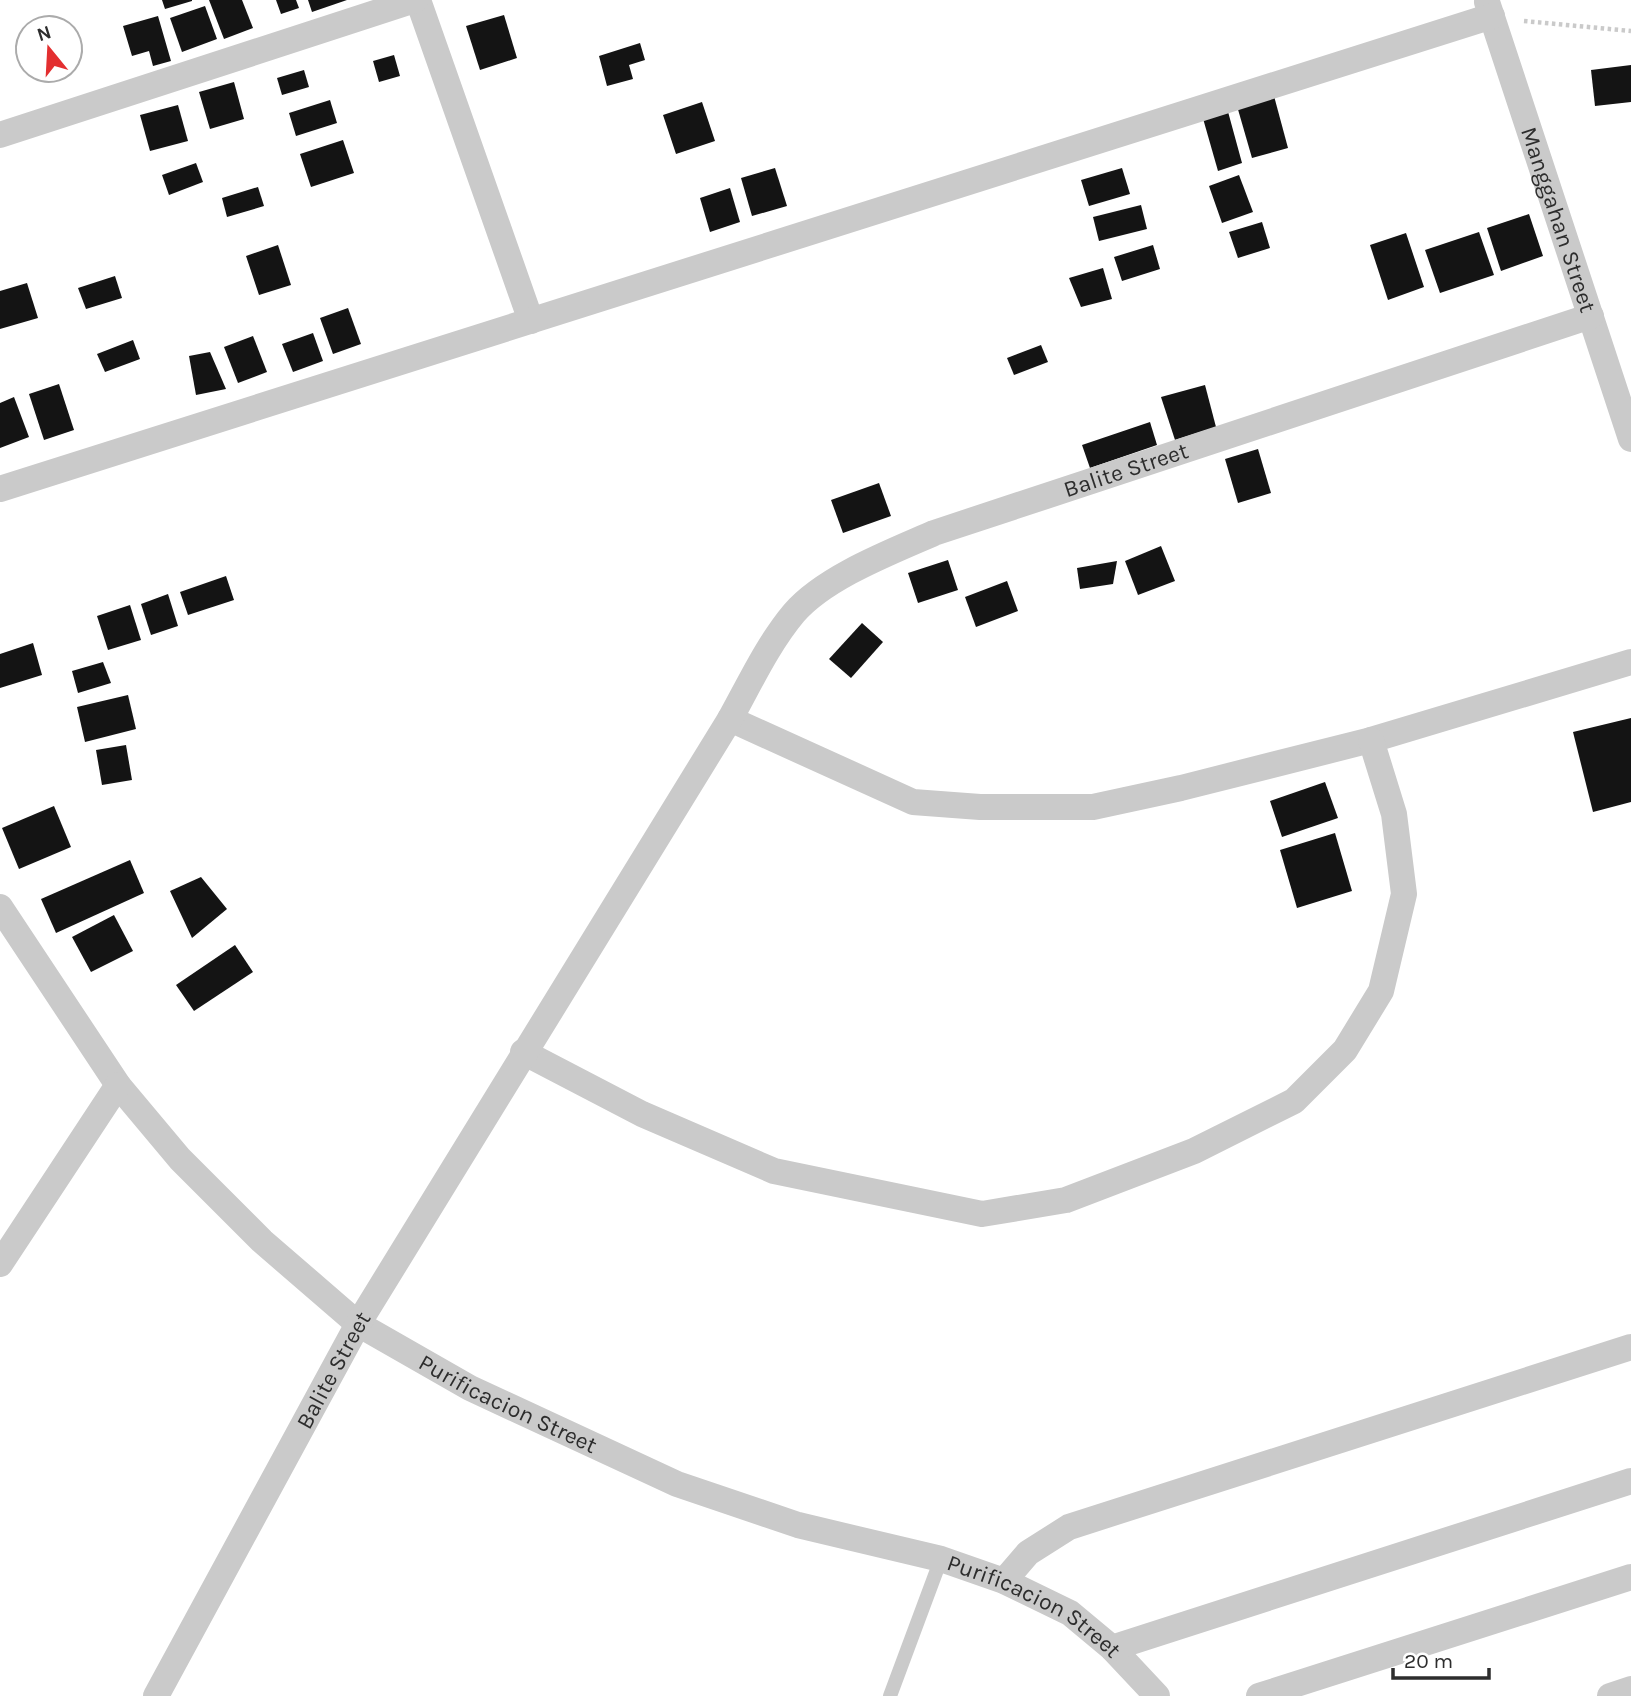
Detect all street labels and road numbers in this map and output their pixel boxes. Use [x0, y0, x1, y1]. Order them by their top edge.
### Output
street label: Manggahan Street [1515, 123, 1601, 316]
street label: Balite Street [1060, 437, 1192, 503]
street label: Balite Street [291, 1306, 377, 1434]
street label: Purificacion Street [414, 1349, 601, 1459]
street label: Purificacion Street [944, 1549, 1127, 1664]

